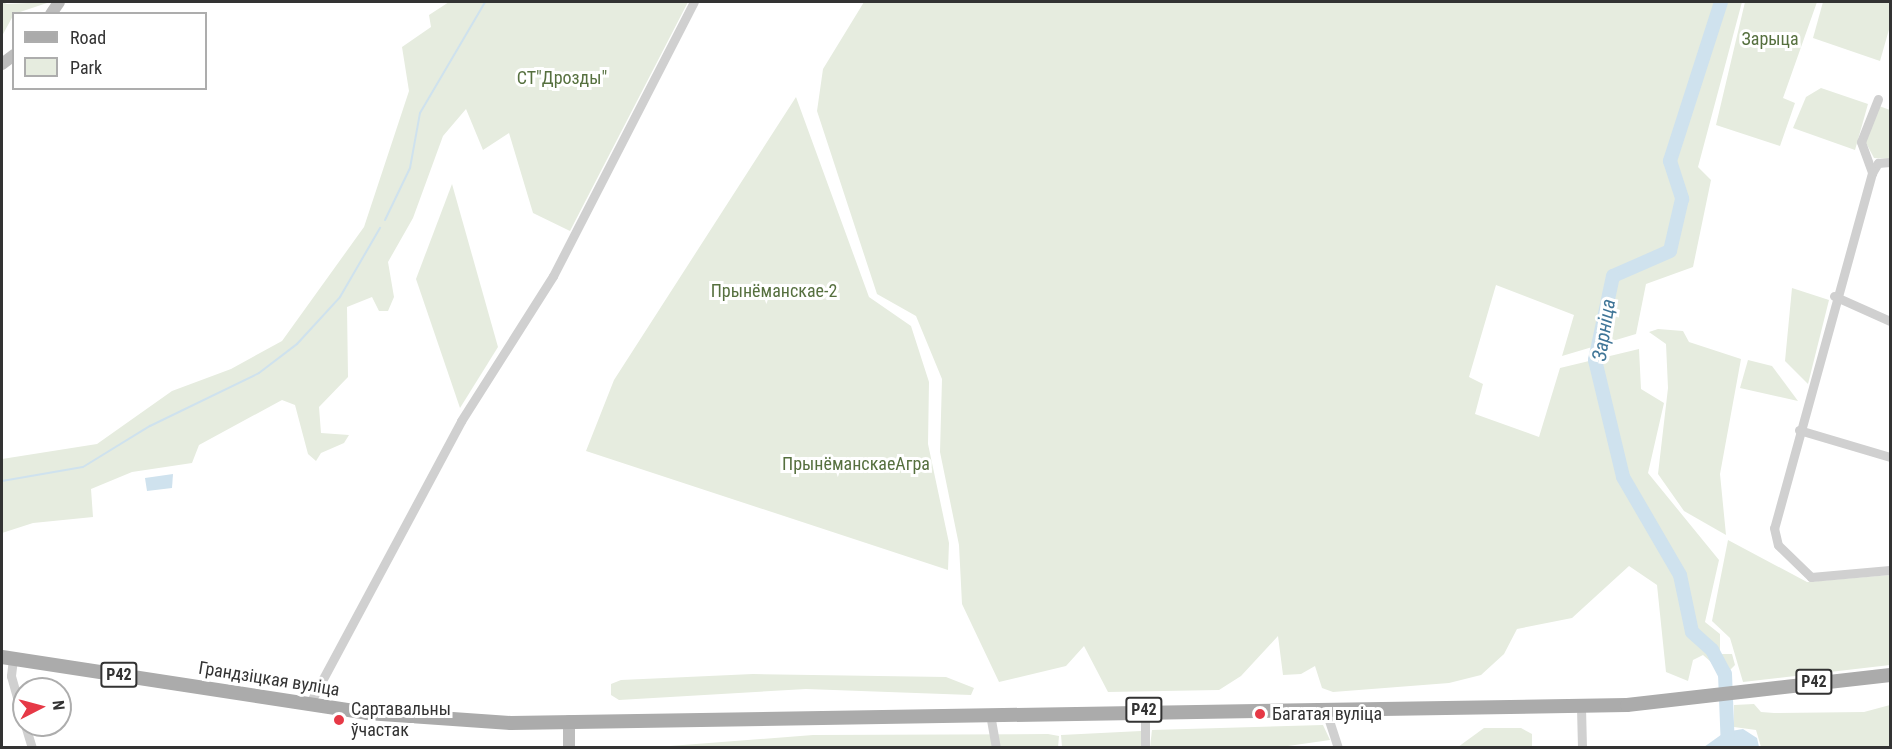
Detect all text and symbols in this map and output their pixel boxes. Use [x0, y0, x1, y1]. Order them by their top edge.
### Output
legend [12, 12, 207, 90]
text: Road [70, 27, 106, 48]
park label: Зарыца [1741, 28, 1799, 50]
text: Park [70, 57, 102, 78]
park label: СТ"Дрозды" [517, 67, 607, 89]
park label: Прынёманскае-2 [711, 280, 837, 302]
water label: Зарніца [1587, 297, 1621, 363]
park label: ПрынёманскаеАгра [782, 453, 930, 475]
street label: Грандзіцкая вуліца [197, 657, 341, 701]
road number: Р42 [100, 662, 138, 688]
road number: Р42 [1794, 669, 1834, 695]
north arrow [12, 677, 72, 737]
road number: Р42 [1124, 697, 1164, 723]
text: N [48, 699, 68, 711]
place label: Сартавальны ўчастак [351, 699, 451, 742]
place label: Багатая вуліца [1272, 703, 1382, 725]
marker: Багатая вуліца [1253, 707, 1267, 721]
marker: Сартавальны ўчастак [332, 713, 346, 727]

